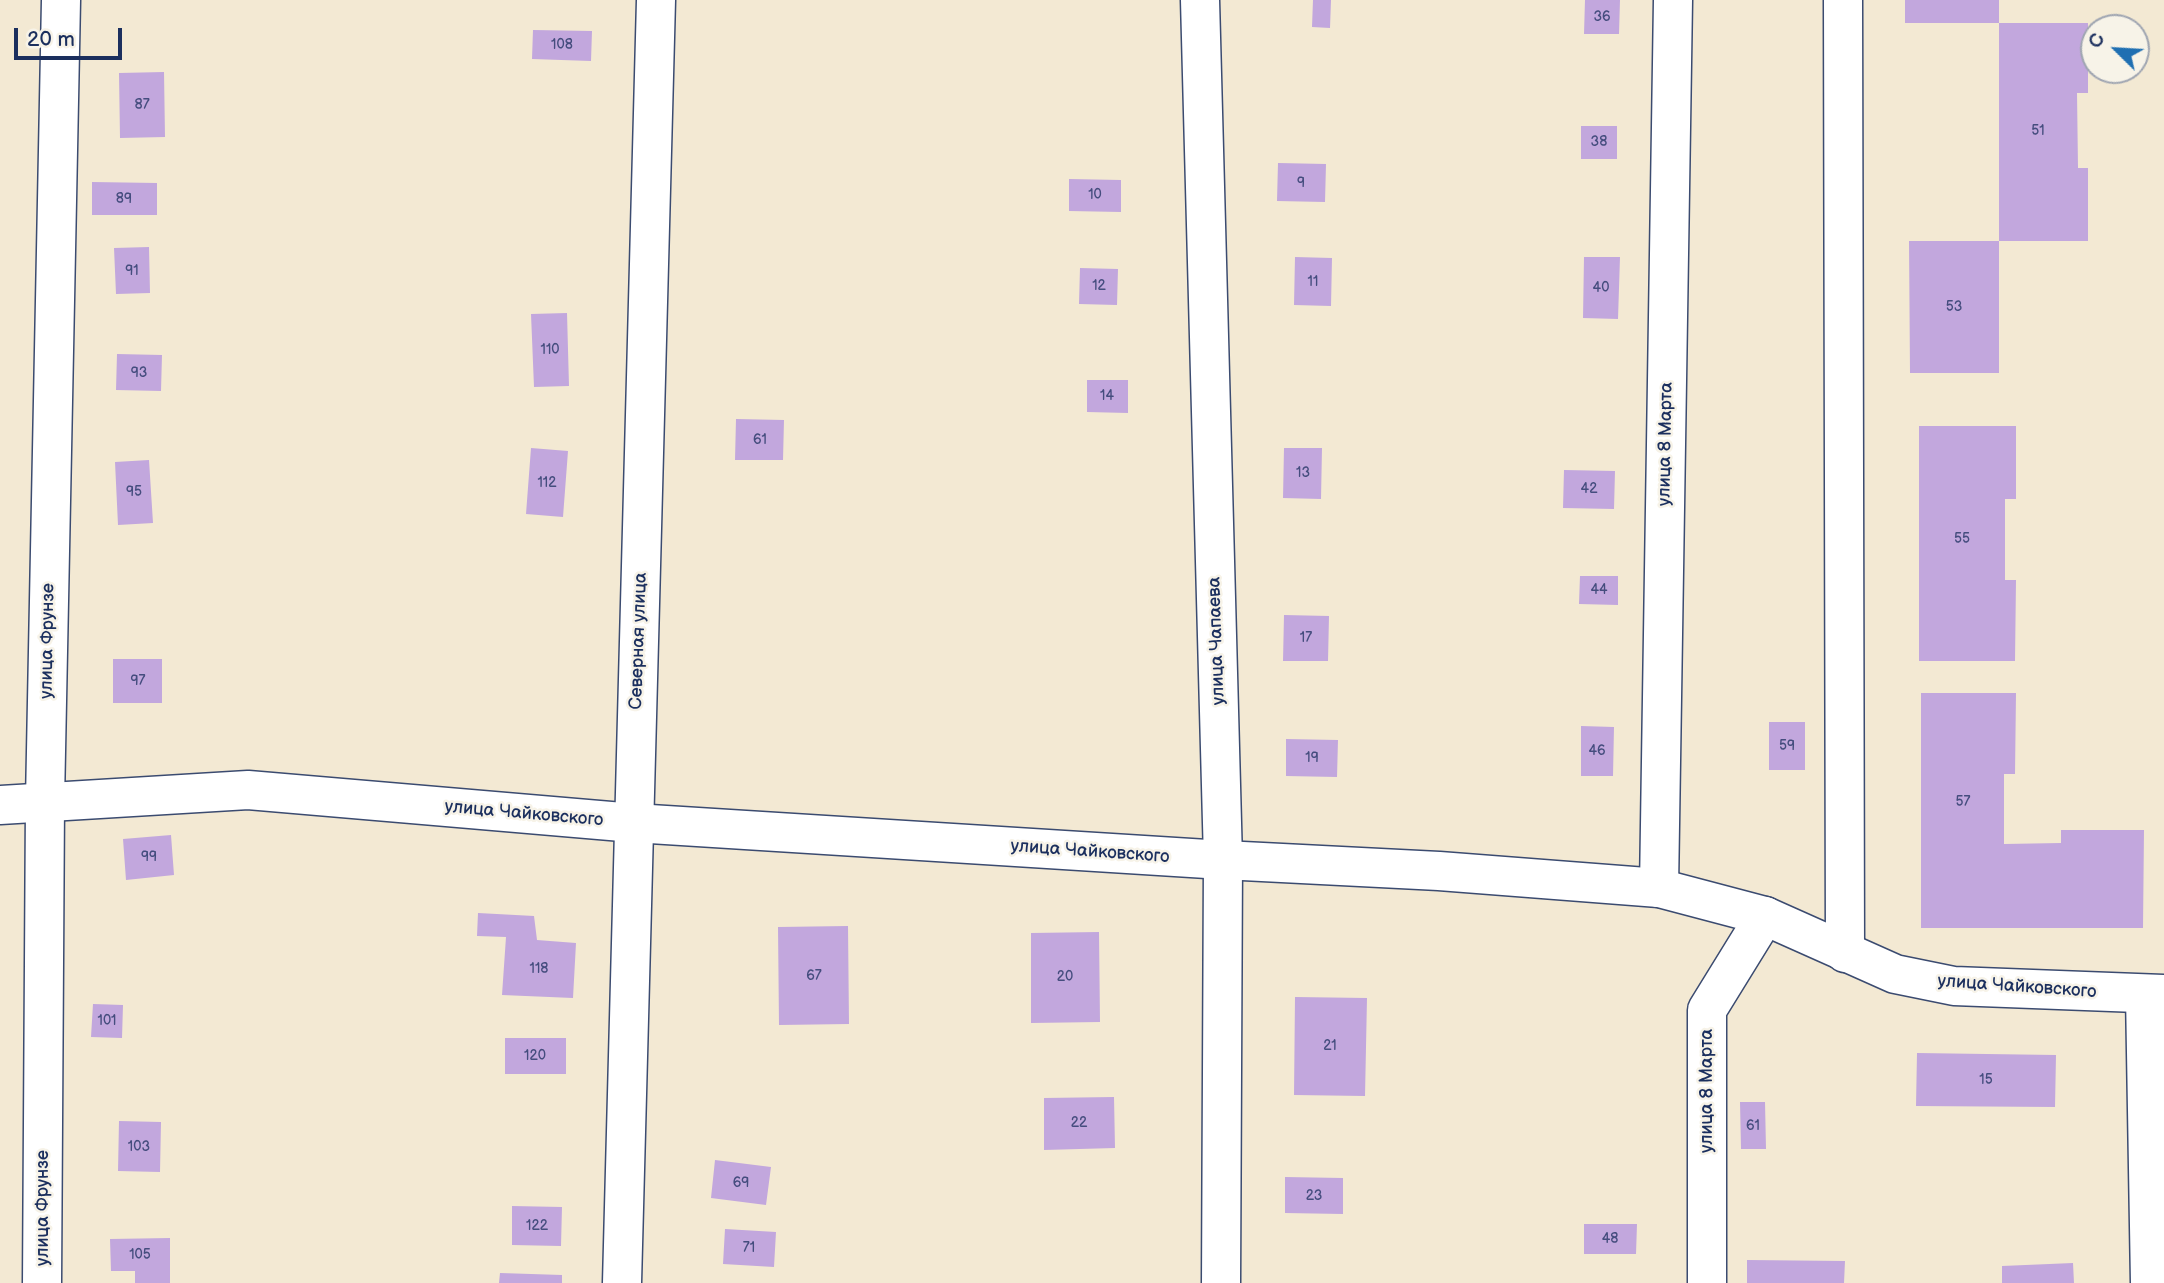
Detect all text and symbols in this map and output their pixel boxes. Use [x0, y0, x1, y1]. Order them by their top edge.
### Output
house number: 36 [1593, 9, 1611, 25]
scale bar [18, 14, 126, 58]
north arrow [2080, 14, 2150, 84]
text: 20 m [27, 27, 75, 52]
text: С [2084, 30, 2110, 52]
house number: 108 [551, 37, 573, 53]
house number: 87 [134, 97, 150, 113]
house number: 51 [2031, 123, 2045, 139]
house number: 38 [1591, 134, 1607, 150]
house number: 9 [1297, 175, 1305, 191]
house number: 10 [1088, 187, 1102, 203]
house number: 89 [116, 191, 132, 207]
house number: 91 [125, 263, 139, 279]
house number: 11 [1308, 274, 1318, 290]
house number: 12 [1092, 278, 1106, 294]
house number: 40 [1593, 280, 1609, 296]
house number: 53 [1946, 299, 1962, 315]
house number: 110 [540, 342, 560, 358]
house number: 93 [131, 365, 147, 381]
street label: улица 8 Марта [1654, 382, 1678, 506]
house number: 14 [1100, 388, 1114, 404]
house number: 61 [753, 432, 767, 448]
house number: 13 [1296, 465, 1310, 481]
house number: 112 [537, 475, 557, 491]
house number: 42 [1581, 481, 1597, 497]
house number: 95 [126, 484, 142, 500]
house number: 55 [1954, 531, 1970, 547]
street label: Северная улица [626, 572, 652, 710]
street label: улица Чапаева [1204, 576, 1230, 706]
house number: 44 [1590, 582, 1608, 598]
street label: улица Фрунзе [36, 583, 60, 699]
house number: 17 [1300, 630, 1312, 646]
house number: 97 [131, 673, 145, 689]
house number: 59 [1779, 738, 1795, 754]
house number: 46 [1588, 743, 1606, 759]
house number: 19 [1305, 750, 1319, 766]
house number: 57 [1956, 794, 1970, 810]
street label: улица Чайковского [444, 796, 604, 832]
street label: улица Чайковского [1010, 836, 1170, 868]
house number: 99 [141, 849, 157, 865]
house number: 118 [530, 961, 548, 977]
house number: 67 [806, 968, 822, 984]
house number: 20 [1057, 969, 1073, 985]
street label: улица Чайковского [1937, 971, 2097, 1003]
house number: 101 [97, 1013, 117, 1029]
street label: улица 8 Марта [1696, 1029, 1718, 1153]
house number: 21 [1323, 1038, 1337, 1054]
house number: 120 [524, 1048, 546, 1064]
house number: 15 [1979, 1072, 1993, 1088]
house number: 22 [1071, 1115, 1087, 1131]
house number: 61 [1746, 1118, 1760, 1134]
house number: 103 [128, 1139, 150, 1155]
street label: улица Фрунзе [32, 1150, 54, 1266]
house number: 69 [733, 1175, 749, 1191]
house number: 23 [1306, 1188, 1322, 1204]
house number: 122 [526, 1218, 548, 1234]
house number: 48 [1602, 1231, 1618, 1247]
house number: 71 [743, 1240, 755, 1256]
house number: 105 [129, 1247, 151, 1263]

